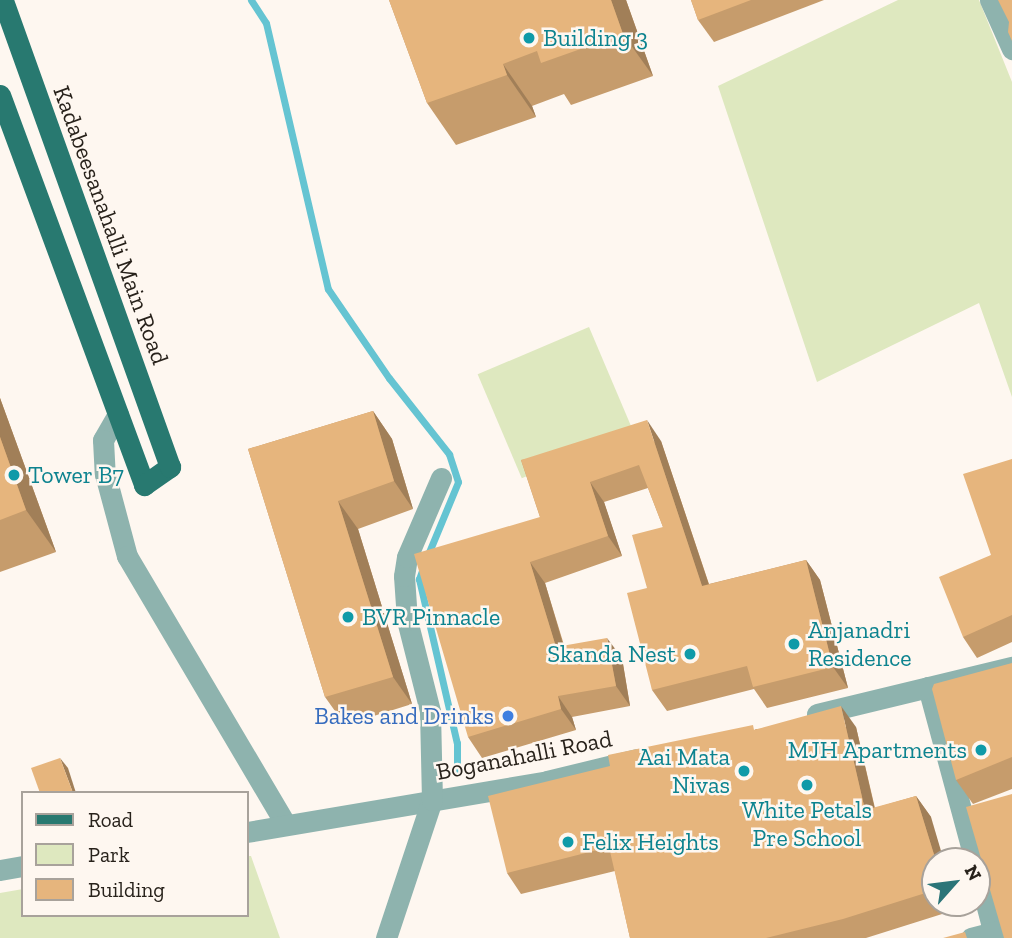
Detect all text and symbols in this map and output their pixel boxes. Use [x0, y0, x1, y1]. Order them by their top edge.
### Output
place label: Building 3 [543, 24, 648, 52]
marker: Building 3 [521, 30, 537, 46]
street label: Kadabeesanahalli Main Road [47, 82, 175, 368]
place label: Tower B7 [28, 461, 124, 489]
marker: Tower B7 [6, 467, 22, 483]
place label: BVR Pinnacle [362, 603, 500, 631]
marker: BVR Pinnacle [340, 609, 356, 625]
place label: Anjanadri Residence [808, 616, 912, 672]
marker: Anjanadri Residence [786, 636, 802, 652]
place label: Skanda Nest [547, 640, 676, 668]
marker: Skanda Nest [682, 646, 698, 662]
place label: Bakes and Drinks [314, 702, 494, 730]
marker: Bakes and Drinks [500, 708, 516, 724]
street label: Boganahalli Road [434, 724, 614, 786]
place label: MJH Apartments [787, 736, 967, 764]
marker: MJH Apartments [973, 742, 989, 758]
place label: Aai Mata Nivas [638, 743, 730, 799]
marker: Aai Mata Nivas [736, 763, 752, 779]
marker: White Petals Pre School [799, 777, 815, 793]
legend [21, 791, 248, 917]
place label: White Petals Pre School [742, 796, 872, 852]
text: Road [88, 807, 133, 832]
place label: Felix Heights [582, 828, 719, 856]
marker: Felix Heights [560, 834, 576, 850]
text: Park [88, 842, 130, 867]
north arrow [921, 847, 991, 917]
text: N [960, 861, 987, 885]
text: Building [88, 877, 165, 902]

